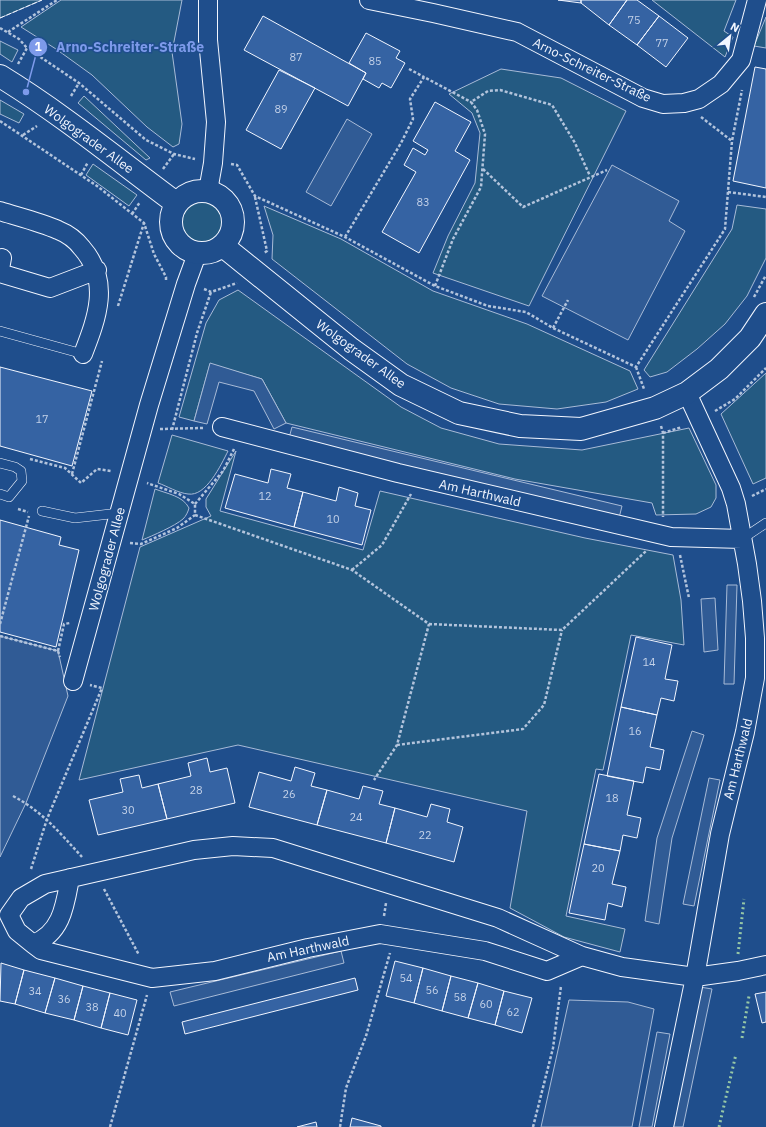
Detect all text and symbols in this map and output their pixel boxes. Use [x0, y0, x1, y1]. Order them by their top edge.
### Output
house number: 75 [627, 13, 641, 27]
north arrow [710, 16, 750, 56]
text: N [728, 19, 742, 35]
callout: Arno-Schreiter-Straße [28, 34, 212, 60]
street label: Arno-Schreiter-Straße [530, 34, 654, 106]
house number: 77 [655, 36, 669, 50]
text: Arno-Schreiter-Straße [56, 38, 204, 56]
text: 1 [34, 39, 42, 54]
house number: 87 [289, 50, 303, 64]
house number: 85 [368, 54, 382, 68]
street label: Wolgograder Allee [41, 101, 137, 177]
house number: 89 [274, 102, 288, 116]
house number: 83 [416, 195, 430, 209]
street label: Wolgograder Allee [313, 316, 409, 392]
house number: 17 [35, 412, 49, 426]
street label: Am Harthwald [437, 475, 523, 511]
house number: 12 [258, 489, 272, 503]
street label: Wolgograder Allee [85, 505, 129, 613]
house number: 10 [326, 512, 340, 526]
house number: 14 [642, 655, 656, 669]
street label: Am Harthwald [720, 716, 756, 802]
house number: 16 [628, 724, 642, 738]
house number: 28 [189, 783, 203, 797]
house number: 26 [282, 787, 296, 801]
house number: 18 [605, 791, 619, 805]
house number: 30 [121, 803, 135, 817]
house number: 24 [349, 810, 363, 824]
house number: 22 [418, 828, 432, 842]
house number: 20 [591, 861, 605, 875]
street label: Am Harthwald [265, 932, 351, 966]
house number: 54 [399, 971, 413, 985]
house number: 56 [425, 983, 439, 997]
house number: 34 [28, 984, 42, 998]
house number: 58 [453, 990, 467, 1004]
house number: 36 [57, 992, 71, 1006]
house number: 60 [479, 997, 493, 1011]
house number: 38 [85, 1000, 99, 1014]
house number: 62 [506, 1005, 520, 1019]
house number: 40 [113, 1006, 127, 1020]

